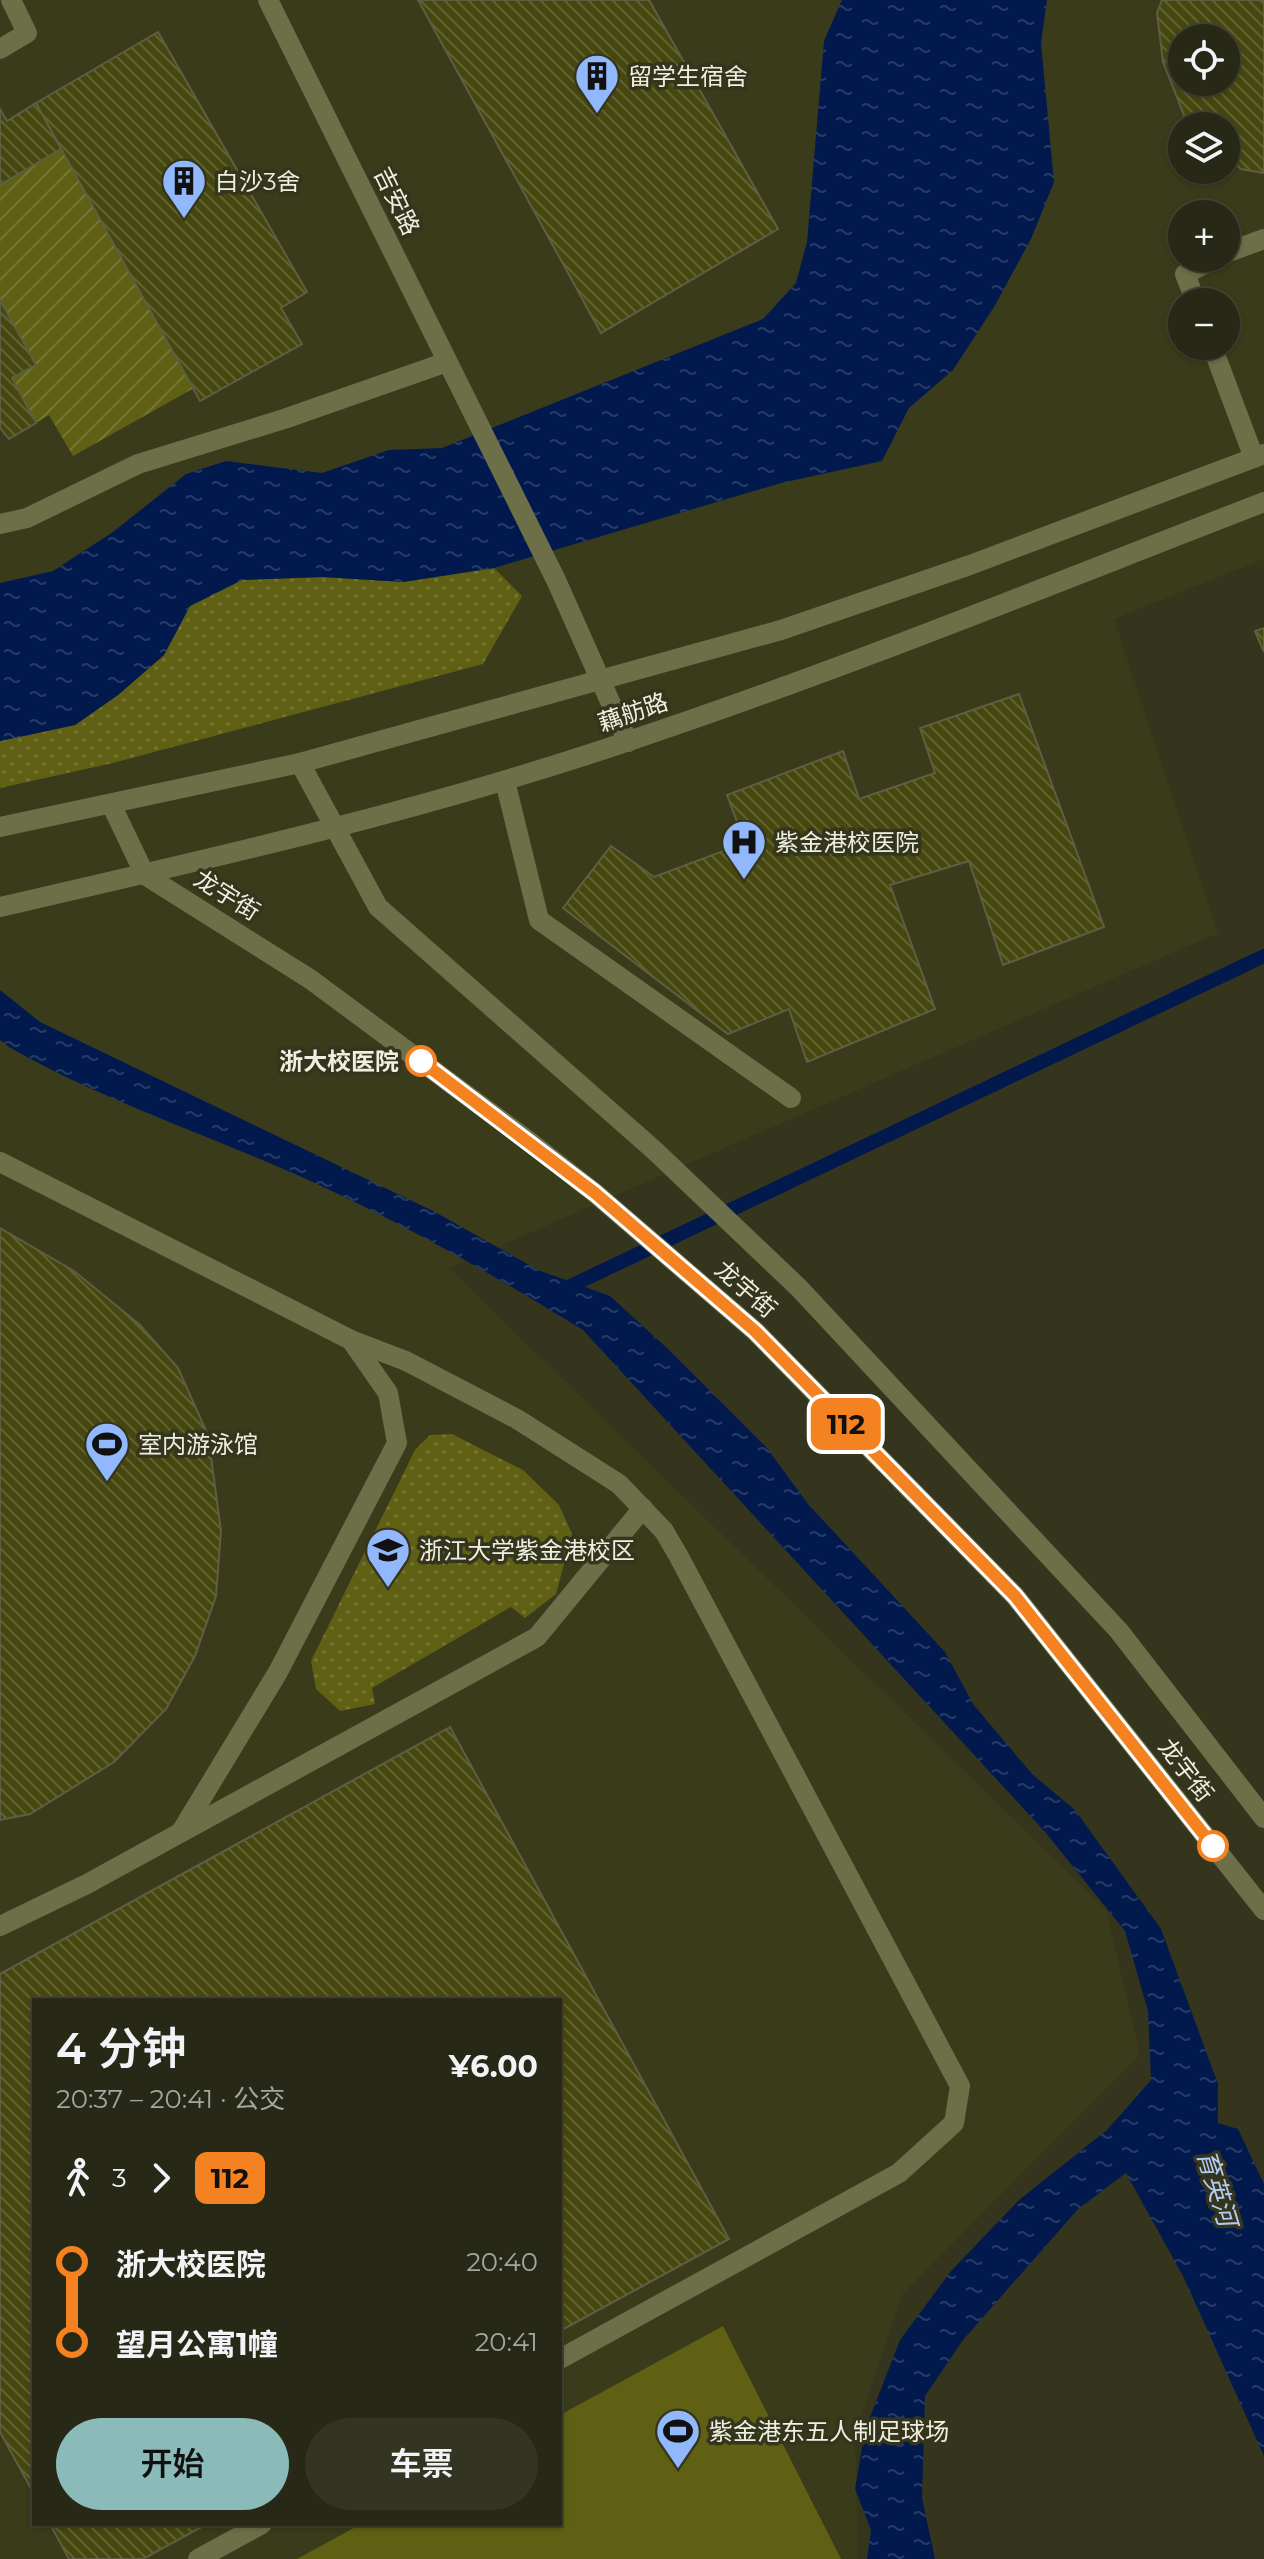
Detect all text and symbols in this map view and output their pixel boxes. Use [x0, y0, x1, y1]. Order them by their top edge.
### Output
map controls [1168, 24, 1240, 360]
button: locate [1168, 24, 1240, 96]
building icon: 留学生宿舍 [573, 52, 621, 115]
place label: 留学生宿舍 [628, 62, 748, 91]
button: layers [1168, 112, 1240, 184]
building icon: 白沙3舍 [160, 157, 208, 220]
street label: 吉安路 [368, 162, 426, 240]
place label: 白沙3舍 [215, 167, 301, 196]
button: + [1168, 200, 1240, 272]
button: − [1168, 288, 1240, 360]
street label: 藕舫路 [594, 687, 672, 737]
hospital icon: 紫金港校医院 [720, 818, 768, 881]
place label: 紫金港校医院 [775, 828, 919, 857]
street label: 龙宇街 [189, 864, 265, 926]
marker: 浙大校医院 [406, 1046, 436, 1076]
place label: 浙大校医院 [279, 1047, 399, 1076]
street label: 龙宇街 [709, 1254, 783, 1324]
line badge: 112 [800, 1398, 892, 1450]
text: 112 [827, 1407, 865, 1441]
sports icon: 室内游泳馆 [83, 1420, 131, 1483]
place label: 室内游泳馆 [138, 1430, 258, 1459]
school or university icon: 浙江大学紫金港校区 [364, 1526, 412, 1589]
place label: 浙江大学紫金港校区 [419, 1536, 635, 1565]
street label: 龙宇街 [1152, 1733, 1220, 1807]
unlabelled marker [1198, 1831, 1228, 1861]
text: 4 分钟 [56, 2021, 186, 2075]
text: ¥6.00 [449, 2048, 538, 2085]
text: 20:37 – 20:41 · 公交 [56, 2083, 285, 2115]
water label: 育英河 [1190, 2146, 1245, 2235]
icon: walk [56, 2156, 100, 2200]
icon: forward [139, 2156, 183, 2200]
text: 112 [211, 2161, 249, 2195]
text: 3 [112, 2162, 127, 2194]
text: 浙大校医院 [116, 2246, 266, 2283]
text: 20:40 [466, 2246, 538, 2278]
text: 望月公寓1幢 [116, 2326, 278, 2363]
text: 20:41 [475, 2326, 538, 2358]
sports icon: 紫金港东五人制足球场 [654, 2407, 702, 2470]
place label: 紫金港东五人制足球场 [709, 2417, 949, 2446]
button: 开始 [56, 2418, 289, 2510]
button: 车票 [305, 2418, 538, 2510]

